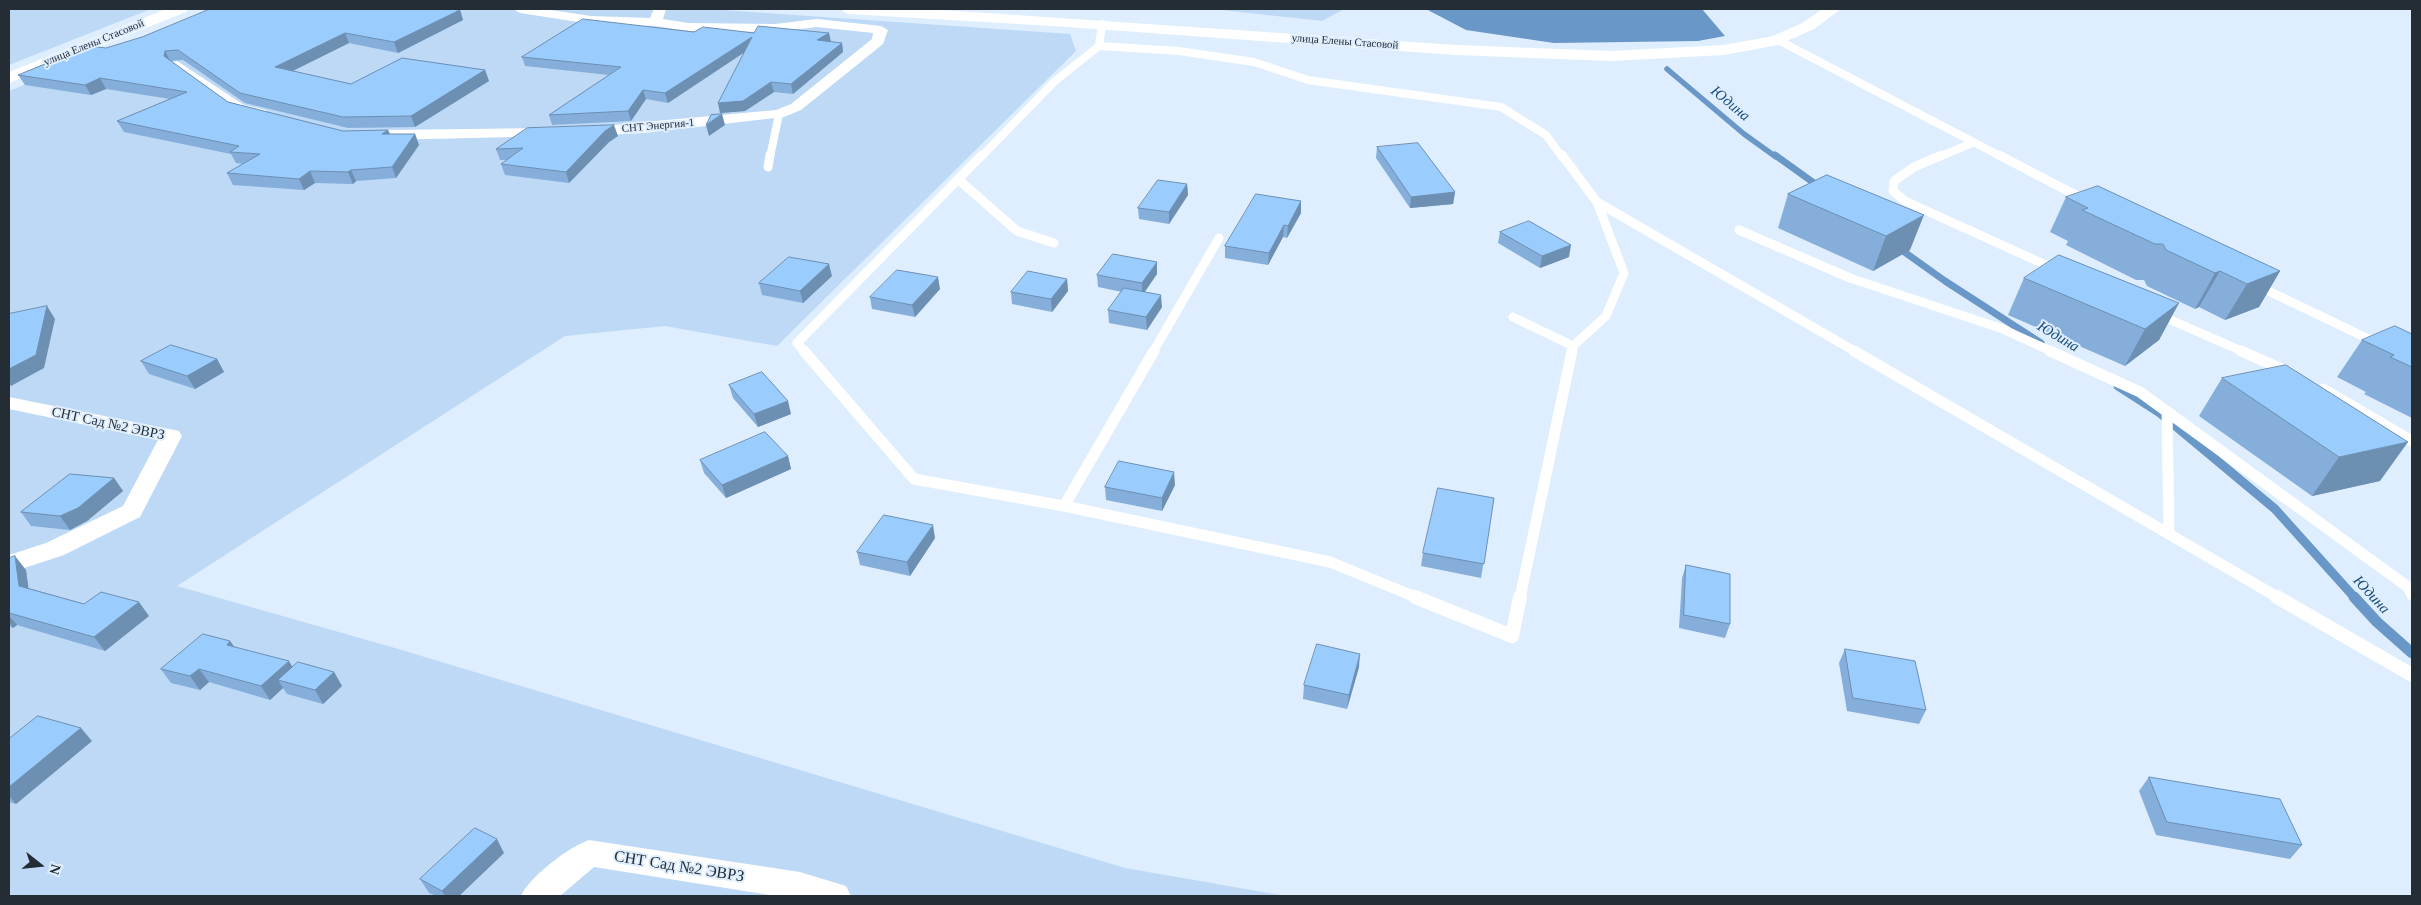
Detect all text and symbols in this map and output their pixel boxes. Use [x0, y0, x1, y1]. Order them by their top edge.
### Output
street label: улица Елены Стасовой [42, 17, 146, 69]
street label: улица Елены Стасовой [1291, 32, 1399, 52]
water label: Юдина [1707, 82, 1753, 126]
street label: СНТ Энергия-1 [621, 116, 695, 136]
water label: Юдина [2034, 318, 2082, 356]
street label: СНТ Сад №2 ЭВРЗ [50, 404, 166, 444]
water label: Юдина [2349, 572, 2393, 618]
north arrow [15, 840, 65, 890]
street label: СНТ Сад №2 ЭВРЗ [613, 847, 745, 887]
text: N [46, 862, 64, 876]

